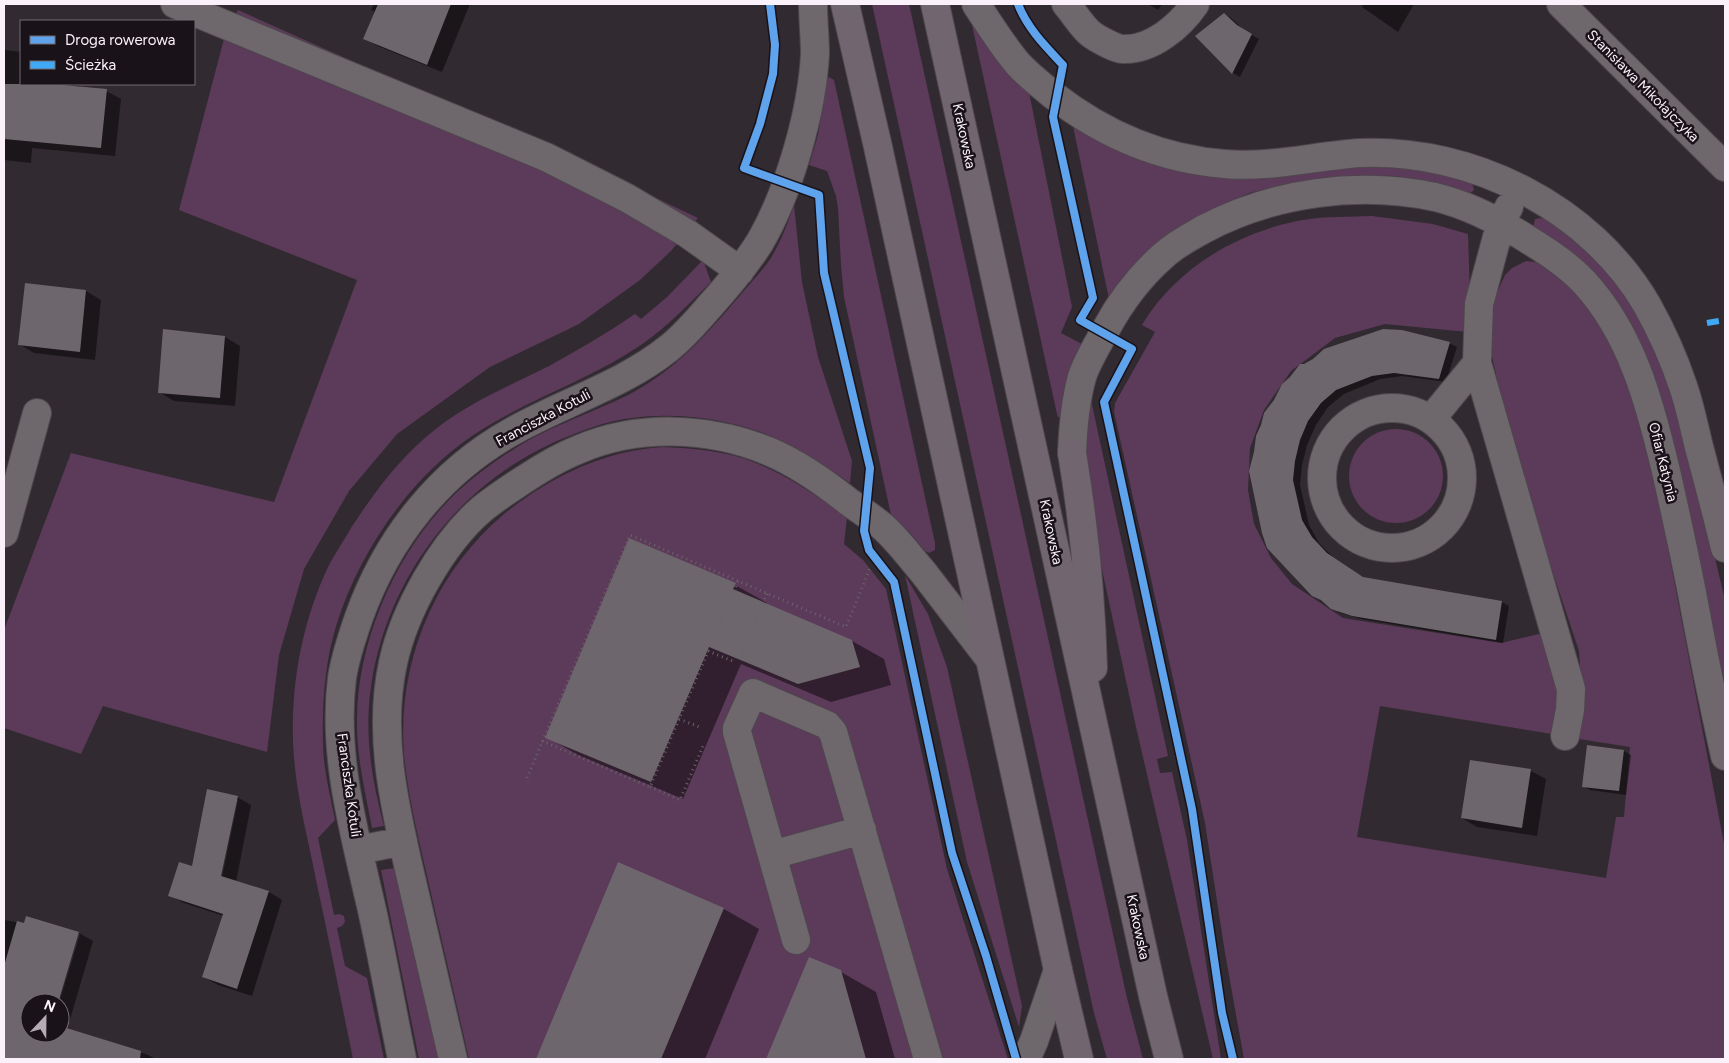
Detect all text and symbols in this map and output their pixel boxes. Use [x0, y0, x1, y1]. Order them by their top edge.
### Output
legend [20, 20, 195, 85]
street label: Stanisława Mikołajczyka [1584, 27, 1702, 145]
text: Droga rowerowa [65, 31, 175, 49]
text: Ścieżka [65, 56, 116, 74]
street label: Krakowska [949, 102, 979, 170]
street label: Franciszka Kotuli [493, 386, 593, 450]
street label: Ofiar Katynia [1645, 421, 1681, 503]
street label: Krakowska [1036, 498, 1066, 566]
street label: Franciszka Kotuli [333, 732, 365, 838]
street label: Krakowska [1123, 893, 1153, 961]
north arrow [20, 993, 70, 1043]
text: N [41, 997, 58, 1016]

